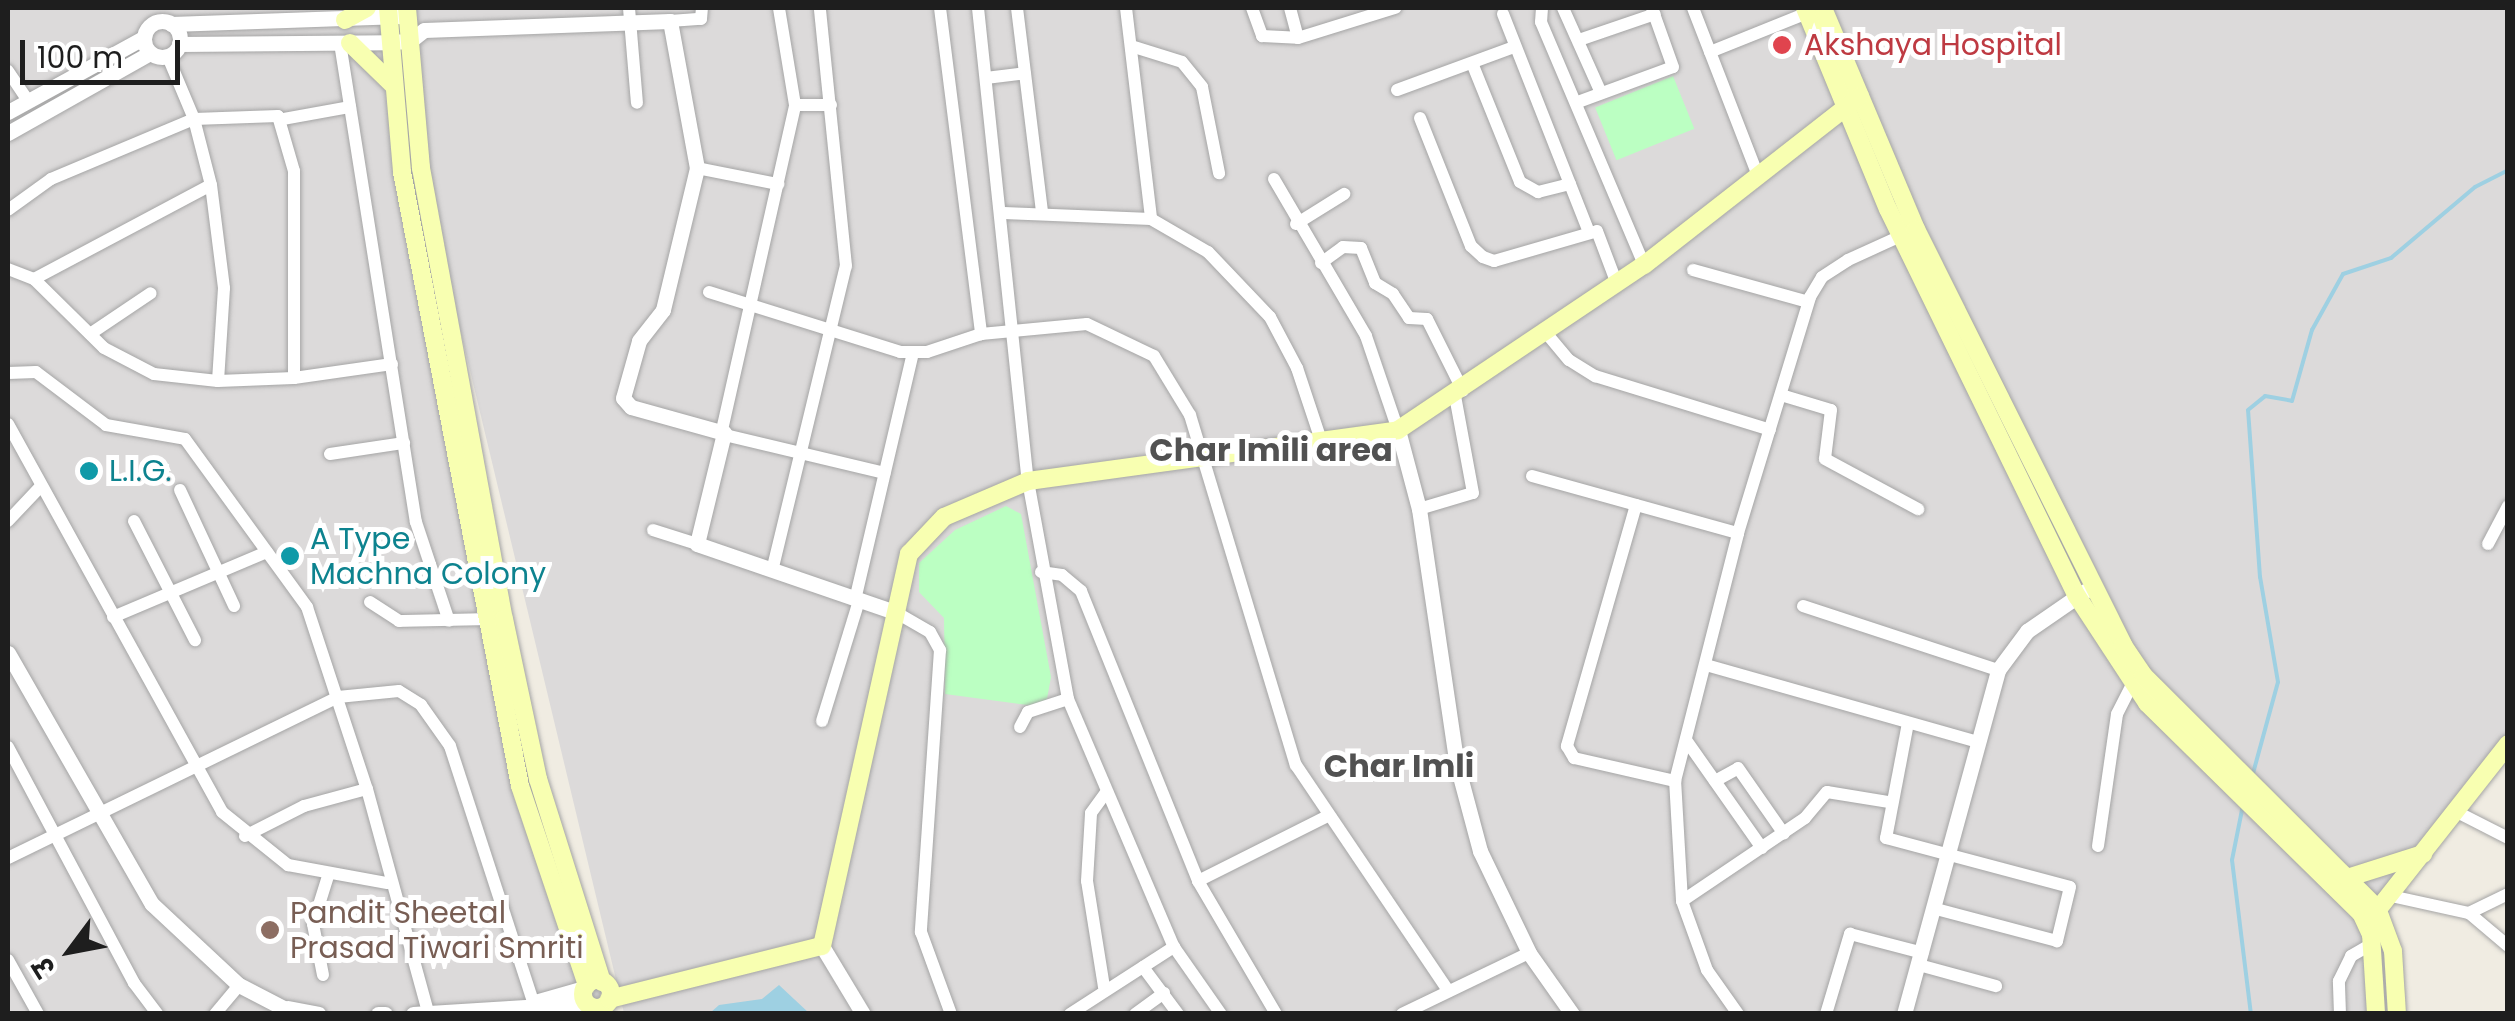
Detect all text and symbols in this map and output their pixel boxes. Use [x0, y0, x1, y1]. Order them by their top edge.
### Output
scale bar [25, 20, 185, 82]
place label: Akshaya Hospital [1804, 27, 2062, 63]
marker: Akshaya Hospital [1769, 32, 1795, 58]
text: 100 m [37, 36, 123, 79]
district label: Char Imili area [1149, 431, 1393, 469]
place label: L.I.G. [109, 453, 172, 489]
marker: L.I.G. [78, 460, 100, 482]
place label: A Type Machna Colony [310, 521, 546, 592]
marker: A Type Machna Colony [279, 545, 301, 567]
district label: Char Imli [1324, 747, 1474, 785]
place label: Pandit Sheetal Prasad Tiwari Smriti [290, 895, 584, 966]
north arrow [20, 901, 120, 1001]
marker: Pandit Sheetal Prasad Tiwari Smriti [259, 919, 281, 941]
text: उ [23, 950, 65, 984]

